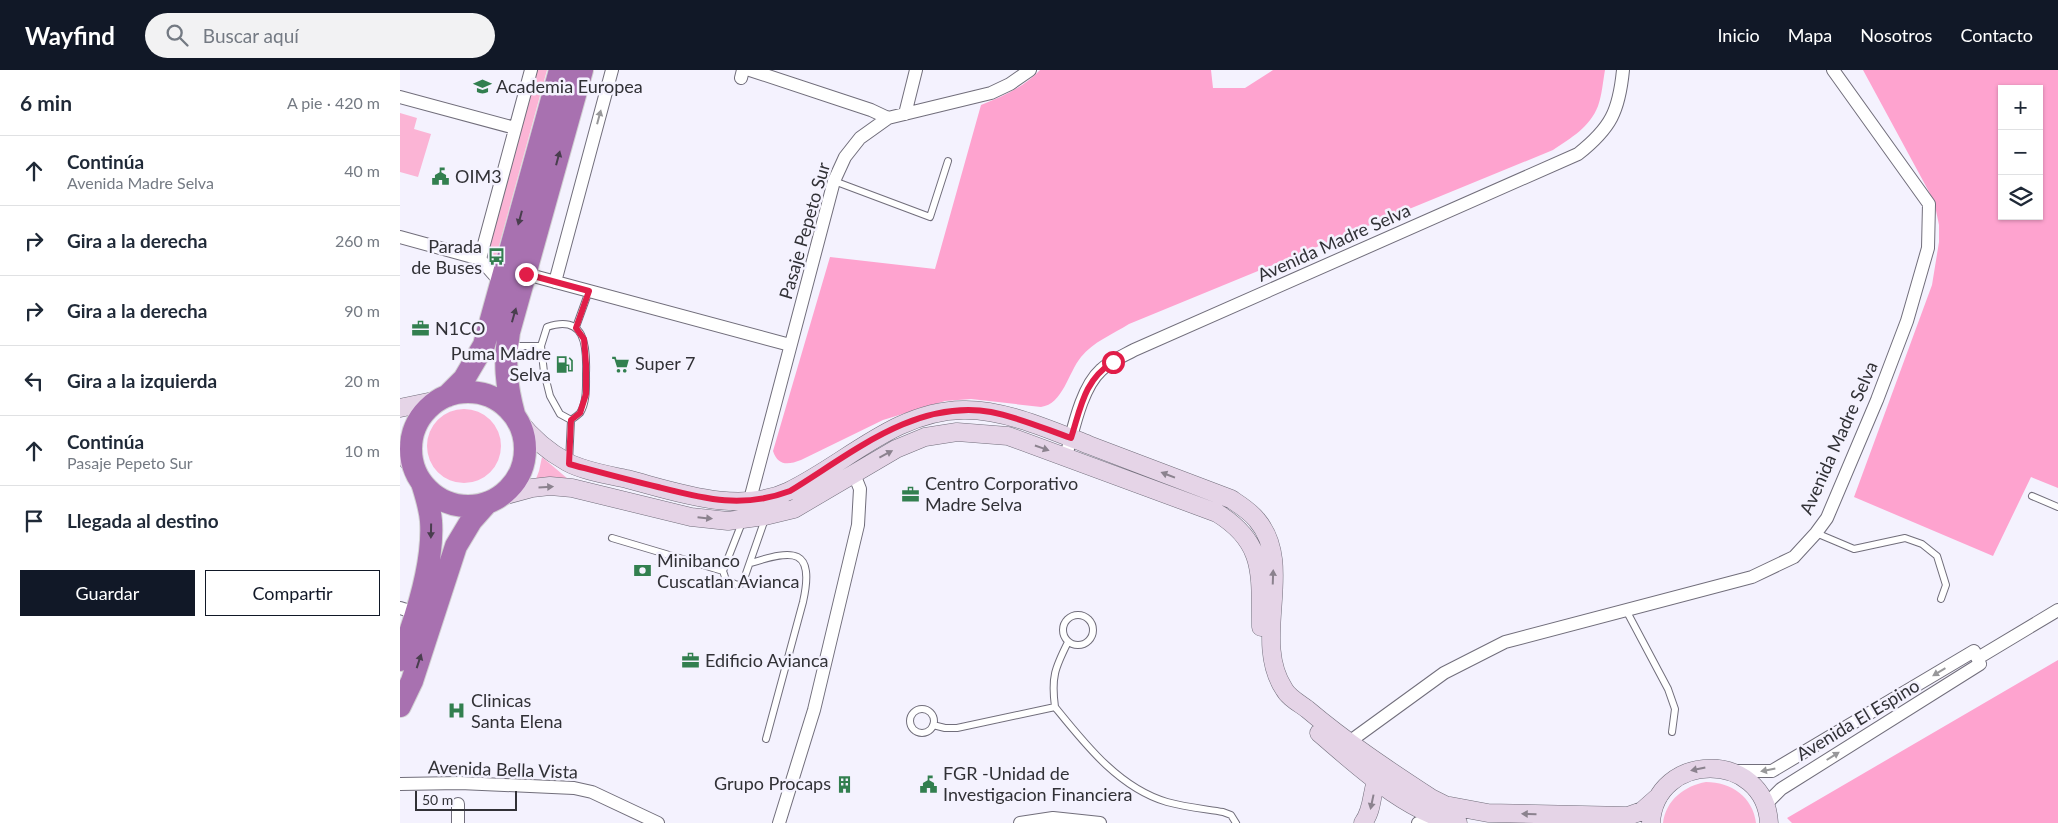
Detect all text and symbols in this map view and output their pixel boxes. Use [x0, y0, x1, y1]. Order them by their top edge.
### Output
search box [145, 13, 495, 58]
text: Wayfind [25, 21, 115, 50]
icon: search [163, 21, 191, 49]
text: Buscar aquí [203, 24, 299, 47]
text: Inicio [1717, 24, 1760, 46]
text: Mapa [1788, 24, 1832, 46]
text: Nosotros [1860, 24, 1932, 46]
text: Contacto [1960, 24, 2033, 46]
place label: Academia Europea [496, 75, 643, 97]
school or university icon: Academia Europea [472, 77, 492, 97]
map controls [1998, 85, 2043, 220]
button: + [1998, 85, 2043, 130]
text: 6 min [20, 90, 72, 115]
text: A pie · 420 m [287, 93, 380, 112]
one-way arrow [595, 109, 603, 124]
button: − [1998, 130, 2043, 175]
text: Continúa [67, 150, 144, 173]
one-way arrow [554, 151, 562, 166]
icon: ahead [20, 157, 48, 185]
street label: Pasaje Pepeto Sur [774, 159, 834, 302]
text: 40 m [344, 161, 380, 180]
place label: OIM3 [455, 165, 502, 187]
public building icon: OIM3 [431, 167, 451, 187]
text: Avenida Madre Selva [67, 173, 214, 192]
button: layers [1998, 175, 2043, 220]
street label: Avenida Madre Selva [1254, 198, 1414, 286]
one-way arrow [515, 211, 523, 226]
icon: right [20, 227, 48, 255]
text: Gira a la derecha [67, 229, 207, 252]
text: 260 m [335, 231, 380, 250]
place label: Parada de Buses [411, 235, 482, 278]
bus stop icon: Parada de Buses [486, 247, 506, 267]
route end [515, 263, 538, 286]
icon: right [20, 297, 48, 325]
text: Gira a la derecha [67, 299, 207, 322]
text: 90 m [344, 301, 380, 320]
one-way arrow [510, 307, 518, 322]
place label: N1CO [435, 317, 485, 339]
office icon: N1CO [411, 319, 431, 339]
place label: Puma Madre Selva [451, 342, 551, 385]
route start [1102, 351, 1125, 374]
place label: Super 7 [635, 352, 695, 374]
fuel station icon: Puma Madre Selva [555, 354, 575, 374]
supermarket icon: Super 7 [611, 354, 631, 374]
street label: Avenida Madre Selva [1794, 358, 1882, 518]
icon: left [20, 367, 48, 395]
text: Gira a la izquierda [67, 369, 217, 392]
text: 20 m [344, 371, 380, 390]
text: Continúa [67, 430, 144, 453]
icon: ahead [20, 437, 48, 465]
text: 10 m [344, 441, 380, 460]
one-way arrow [1035, 444, 1050, 452]
one-way arrow [879, 450, 894, 458]
text: Pasaje Pepeto Sur [67, 453, 193, 472]
one-way arrow [1160, 471, 1175, 479]
place label: Centro Corporativo Madre Selva [925, 472, 1078, 515]
one-way arrow [539, 482, 555, 490]
office icon: Centro Corporativo Madre Selva [901, 484, 921, 504]
icon: arrive [20, 507, 48, 535]
text: Llegada al destino [67, 509, 219, 532]
one-way arrow [697, 515, 713, 523]
one-way arrow [427, 523, 435, 539]
place label: Minibanco Cuscatlan Avianca [657, 549, 799, 592]
bank icon: Minibanco Cuscatlan Avianca [633, 561, 653, 581]
one-way arrow [1269, 569, 1277, 585]
button: Guardar [20, 570, 195, 616]
button: Compartir [205, 570, 380, 616]
place label: Edificio Avianca [705, 649, 828, 671]
office icon: Edificio Avianca [681, 651, 701, 671]
one-way arrow [415, 654, 423, 669]
one-way arrow [1932, 667, 1945, 676]
street label: Avenida El Espino [1792, 674, 1923, 765]
place label: Clinicas Santa Elena [471, 689, 563, 732]
hospital icon: Clinicas Santa Elena [447, 701, 467, 721]
one-way arrow [1826, 752, 1839, 761]
street label: Avenida Bella Vista [428, 755, 578, 783]
place label: FGR -Unidad de Investigacion Financiera [943, 762, 1133, 805]
one-way arrow [1690, 766, 1706, 774]
one-way arrow [1761, 766, 1776, 774]
place label: Grupo Procaps [714, 772, 831, 794]
building icon: Grupo Procaps [835, 774, 855, 794]
public building icon: FGR -Unidad de Investigacion Financiera [919, 774, 939, 794]
scale bar [415, 788, 518, 811]
text: 50 m [422, 791, 453, 808]
one-way arrow [1368, 795, 1376, 810]
one-way arrow [1521, 810, 1537, 818]

